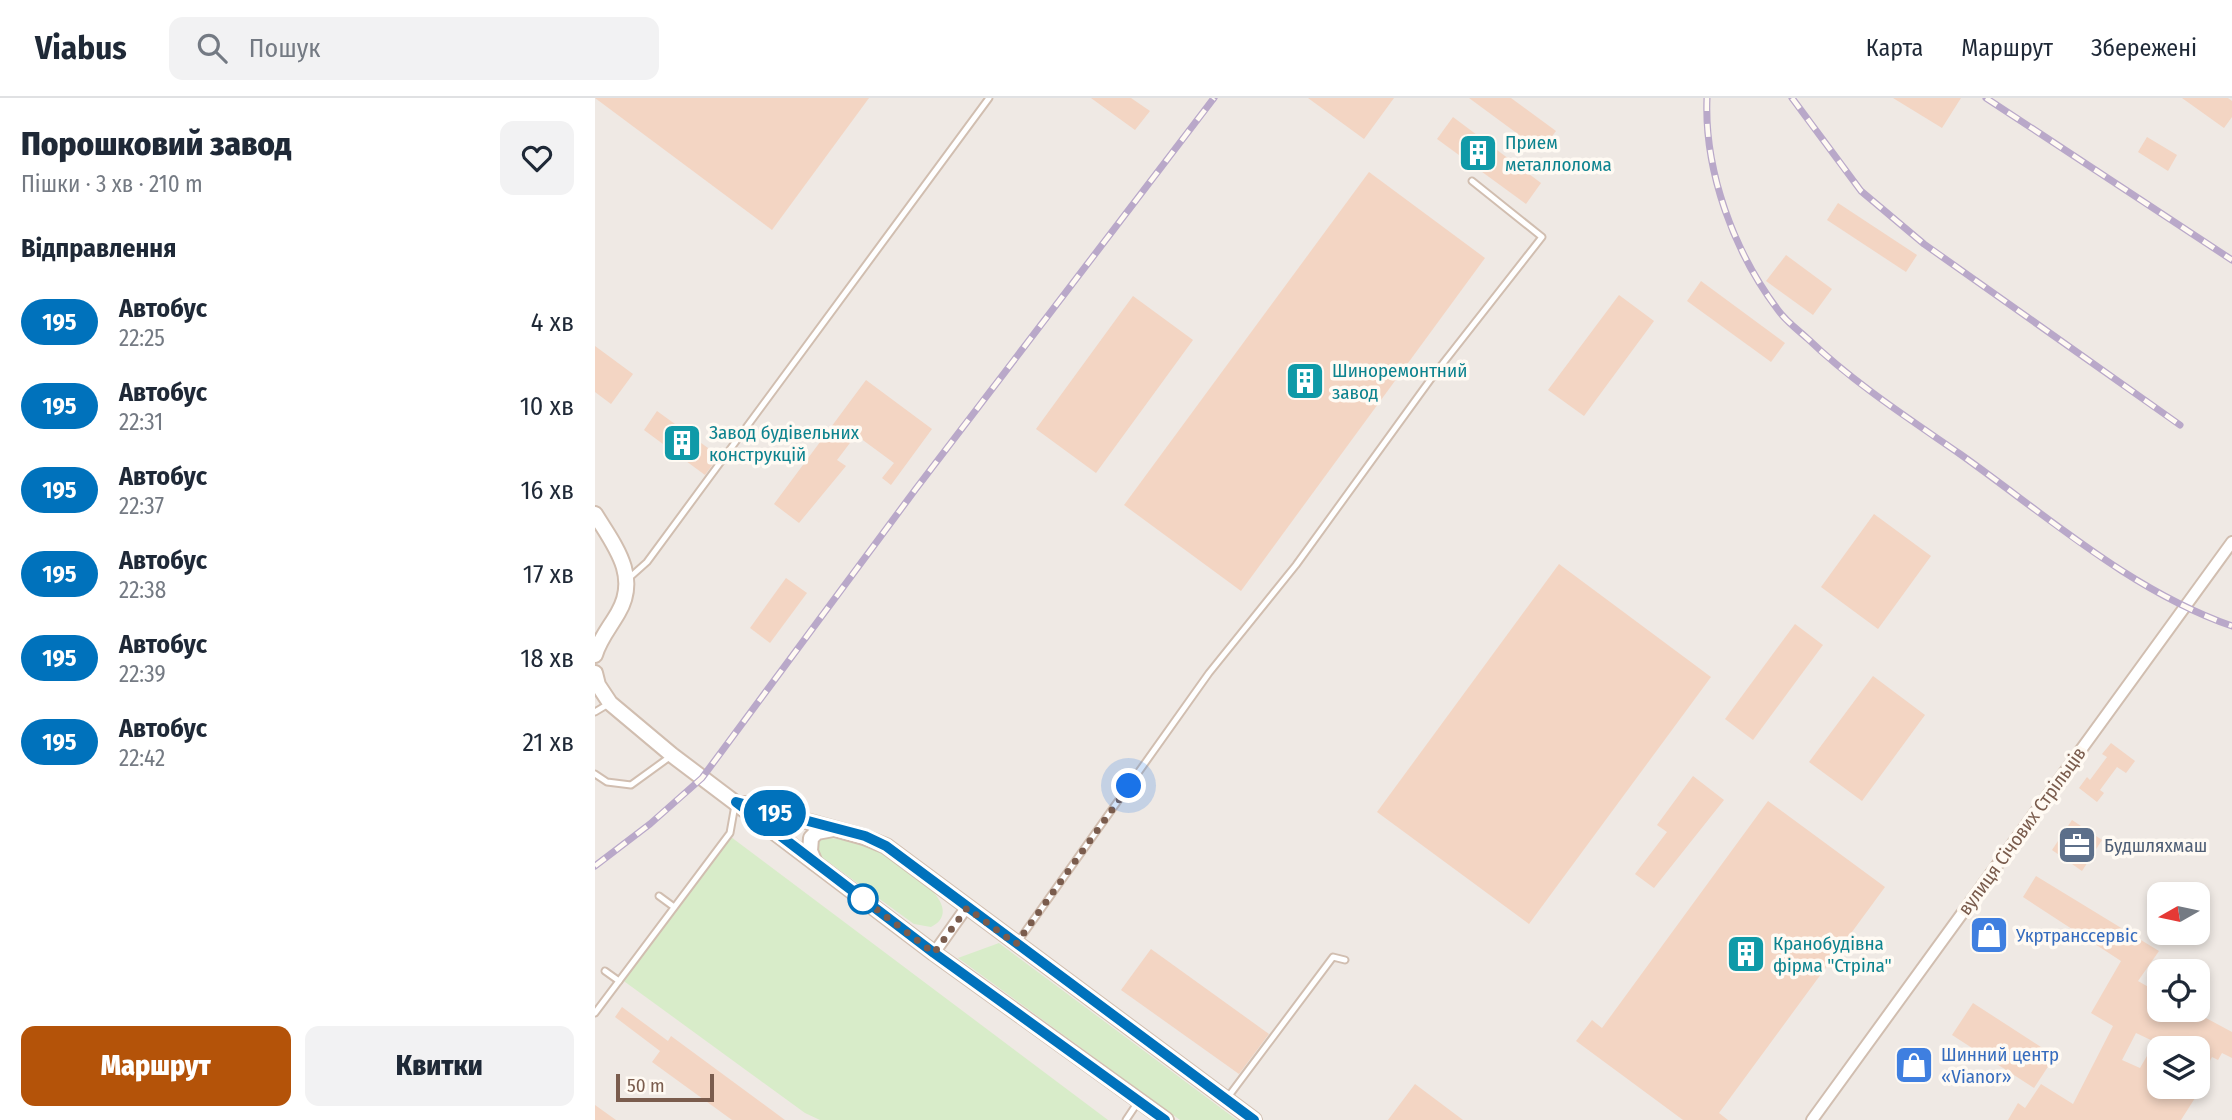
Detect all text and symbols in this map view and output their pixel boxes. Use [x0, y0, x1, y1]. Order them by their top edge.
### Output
search box [169, 17, 659, 80]
text: Viabus [35, 28, 127, 68]
icon: search [193, 29, 231, 67]
text: Пошук [249, 33, 321, 64]
text: Карта [1866, 34, 1923, 62]
text: Маршрут [1961, 34, 2053, 62]
text: Збережені [2091, 34, 2197, 62]
button: heart [500, 121, 574, 195]
text: Порошковий завод [21, 124, 291, 164]
place label: Прием металлолома [1505, 131, 1612, 176]
building icon: Прием металлолома [1457, 132, 1499, 174]
text: Пішки · 3 хв · 210 m [21, 170, 203, 198]
text: Відправлення [21, 233, 176, 264]
text: Автобус [119, 293, 207, 324]
text: 4 хв [531, 307, 574, 338]
text: 195 [42, 308, 77, 336]
text: 22:25 [119, 324, 165, 352]
place label: Шиноремонтний завод [1332, 359, 1467, 404]
building icon: Шиноремонтний завод [1284, 360, 1326, 402]
text: Автобус [119, 377, 207, 408]
text: 10 хв [520, 391, 574, 422]
text: 195 [42, 392, 77, 420]
text: 22:31 [119, 408, 163, 436]
place label: Завод будівельних конструкцій [709, 421, 860, 466]
building icon: Завод будівельних конструкцій [661, 422, 703, 464]
text: Автобус [119, 461, 207, 492]
text: 16 хв [520, 475, 574, 506]
text: 195 [42, 476, 77, 504]
text: 22:37 [119, 492, 164, 520]
text: Автобус [119, 545, 207, 576]
text: 17 хв [523, 559, 574, 590]
text: 195 [42, 560, 77, 588]
text: 22:38 [119, 576, 166, 604]
text: Автобус [119, 629, 207, 660]
text: 18 хв [520, 643, 574, 674]
text: 195 [42, 644, 77, 672]
text: 22:39 [119, 660, 166, 688]
text: Автобус [119, 713, 207, 744]
text: 21 хв [522, 727, 574, 758]
text: 195 [42, 728, 77, 756]
street label: вулиця Січових Стрільців [1953, 742, 2091, 920]
text: 22:42 [119, 744, 165, 772]
your location [1111, 768, 1146, 803]
line badge: 195 [735, 790, 815, 836]
text: 195 [758, 799, 792, 827]
office icon: Будшляхмаш [2056, 824, 2098, 866]
place label: Будшляхмаш [2104, 834, 2207, 857]
north arrow [2147, 882, 2210, 945]
map controls [2147, 882, 2210, 1099]
unlabelled marker [848, 884, 878, 914]
shop icon: Укртранссервіс [1968, 914, 2010, 956]
place label: Укртранссервіс [2015, 924, 2138, 947]
place label: Кранобудівна фірма "Стріла" [1773, 932, 1892, 977]
building icon: Кранобудівна фірма "Стріла" [1725, 933, 1767, 975]
button: locate [2147, 959, 2210, 1022]
button: Маршрут [21, 1026, 291, 1106]
button: Квитки [305, 1026, 574, 1106]
button: layers [2147, 1036, 2210, 1099]
place label: Шинний центр «Vianor» [1941, 1043, 2059, 1088]
shop icon: Шинний центр «Vianor» [1893, 1044, 1935, 1086]
scale bar [616, 1071, 714, 1103]
text: 50 m [627, 1074, 665, 1097]

